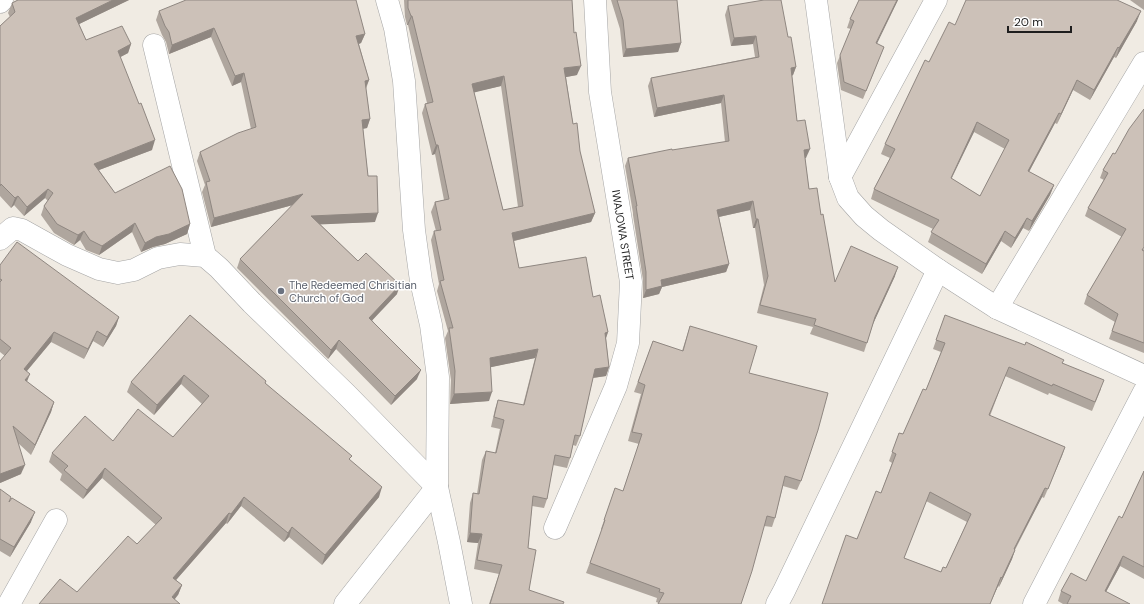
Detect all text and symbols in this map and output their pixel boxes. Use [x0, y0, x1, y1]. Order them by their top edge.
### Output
scale bar [1008, 8, 1071, 34]
text: 20 m [1014, 14, 1043, 30]
street label: IWAJOWA STREET [609, 189, 637, 281]
place label: The Redeemed Chrisitian Church of God [289, 278, 417, 305]
marker: The Redeemed Chrisitian Church of God [276, 286, 286, 296]

